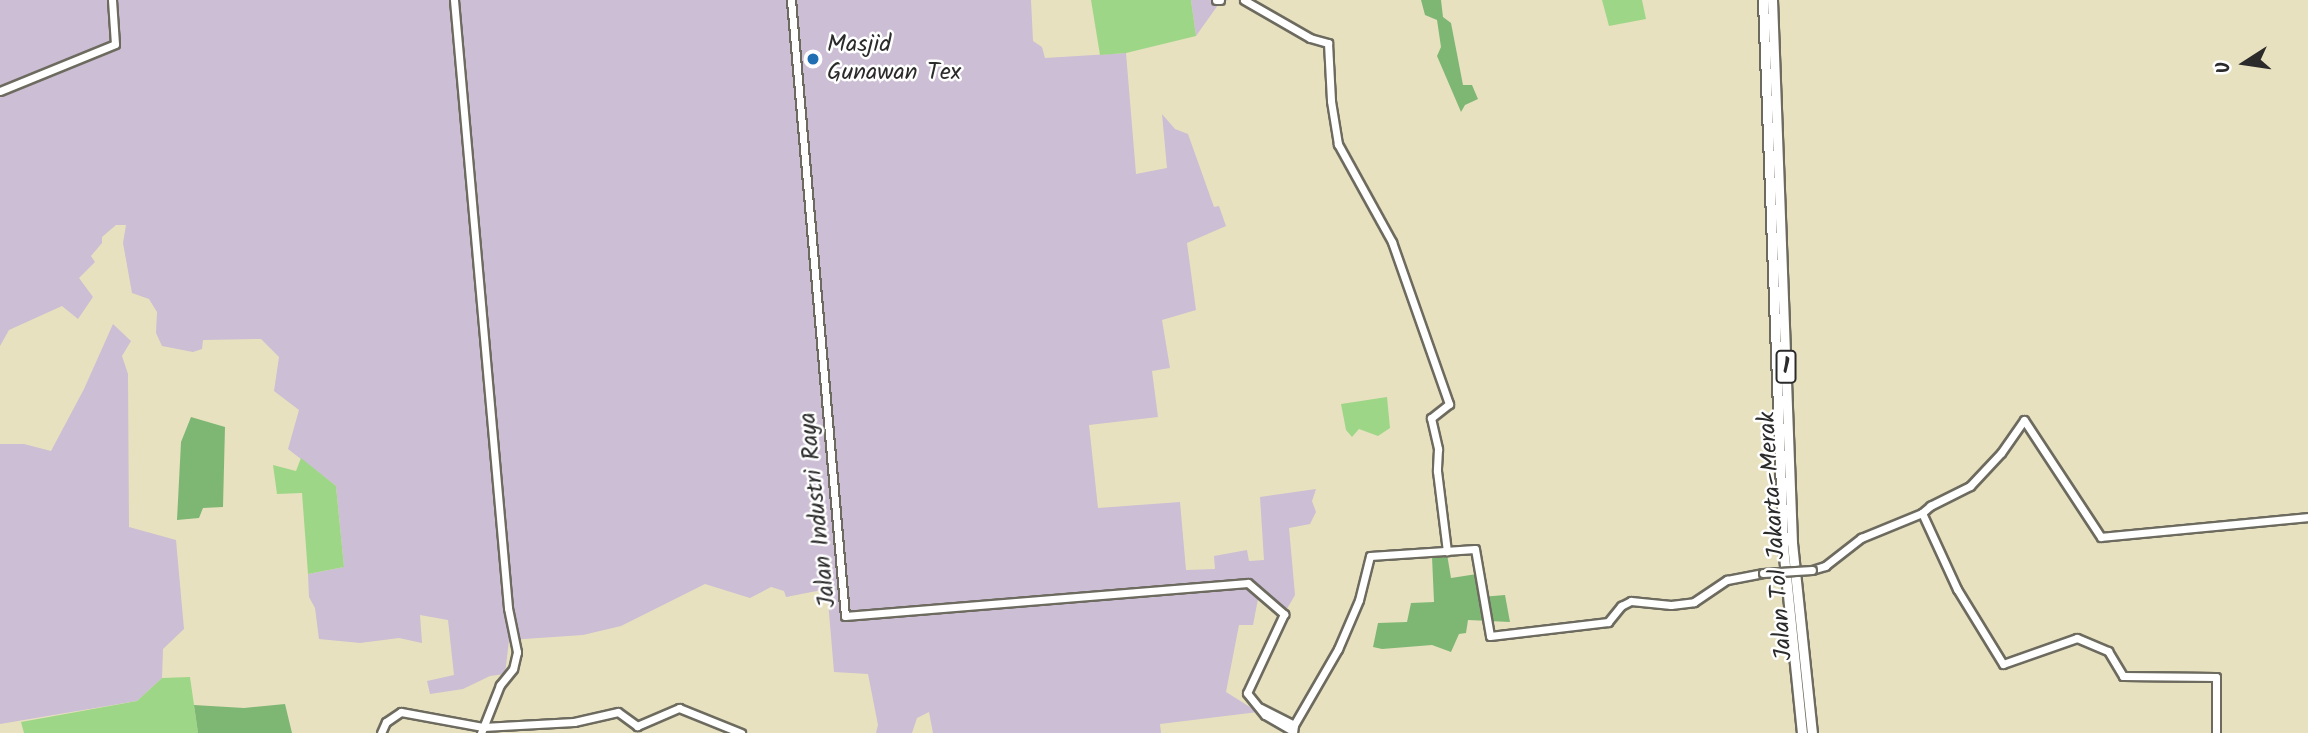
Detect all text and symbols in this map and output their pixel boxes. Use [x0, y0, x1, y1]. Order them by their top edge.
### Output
north arrow [2210, 28, 2280, 98]
place label: Masjid Gunawan Tex [827, 31, 961, 87]
marker: Masjid Gunawan Tex [805, 51, 821, 67]
text: U [2209, 59, 2240, 76]
road number: 1 [1776, 348, 1796, 386]
street label: Jalan Industri Raya [793, 411, 843, 609]
street label: Jalan Tol Jakarta–Merak [1753, 411, 1799, 661]

